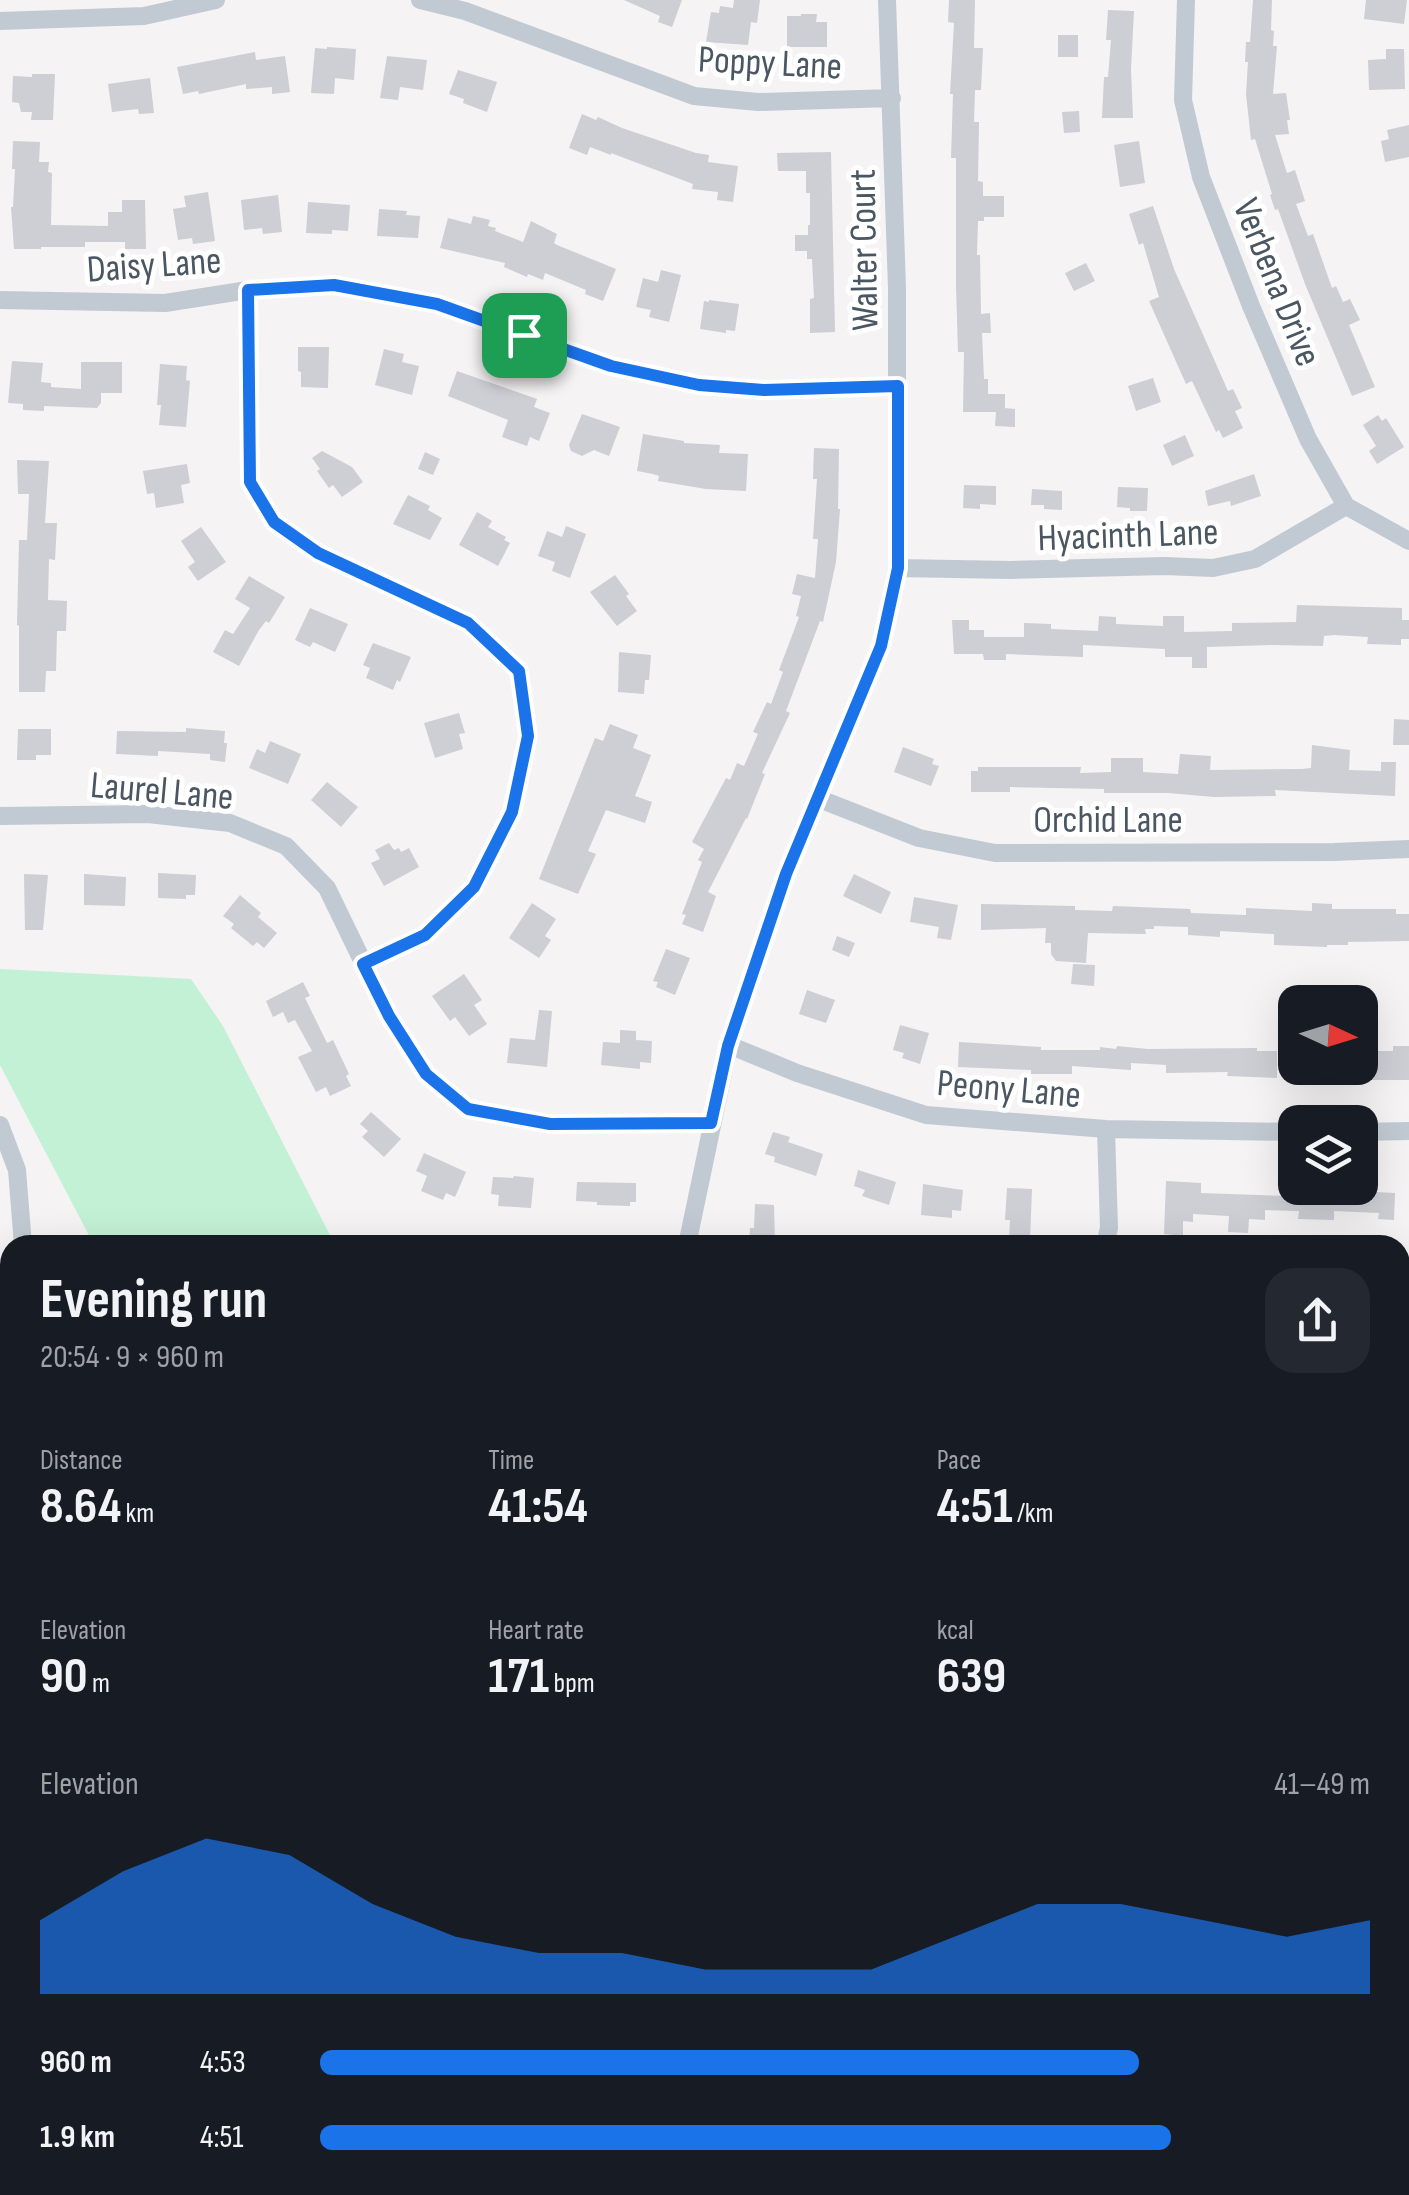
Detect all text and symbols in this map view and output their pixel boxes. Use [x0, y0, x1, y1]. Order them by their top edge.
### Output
street label: Poppy Lane [697, 37, 843, 90]
street label: Walter Court [841, 169, 888, 331]
street label: Verbena Drive [1223, 192, 1331, 373]
street label: Daisy Lane [85, 238, 223, 293]
pin [482, 293, 567, 378]
icon: arrive [497, 308, 552, 363]
street label: Hyacinth Lane [1037, 510, 1219, 561]
street label: Laurel Lane [88, 763, 235, 820]
street label: Orchid Lane [1033, 798, 1183, 843]
north arrow [1278, 985, 1378, 1085]
map controls [1278, 985, 1378, 1205]
street label: Peony Lane [935, 1061, 1083, 1118]
button: layers [1278, 1105, 1378, 1205]
text: Evening run [40, 1267, 267, 1334]
button: share [1265, 1268, 1370, 1373]
text: 20:54 · 9 × 960 m [40, 1338, 224, 1377]
text: Distance [40, 1444, 123, 1477]
text: Time [488, 1444, 534, 1477]
text: Pace [937, 1444, 981, 1477]
text: 8.64 [40, 1477, 121, 1537]
text: 41:54 [488, 1477, 588, 1537]
text: 4:51 [937, 1477, 1013, 1537]
text: km [121, 1497, 154, 1530]
text: /km [1013, 1497, 1054, 1530]
text: Elevation [40, 1614, 126, 1647]
text: Heart rate [488, 1614, 584, 1647]
text: kcal [937, 1614, 974, 1647]
text: 90 [40, 1647, 88, 1707]
text: 171 [488, 1647, 549, 1707]
text: 639 [937, 1647, 1006, 1707]
text: m [88, 1667, 110, 1700]
text: bpm [549, 1667, 595, 1700]
text: Elevation [40, 1765, 139, 1804]
text: 41–49 m [1274, 1765, 1370, 1804]
text: 960 m [40, 2043, 112, 2082]
text: 4:53 [200, 2043, 246, 2082]
text: 1.9 km [40, 2118, 115, 2157]
text: 4:51 [200, 2118, 243, 2157]

